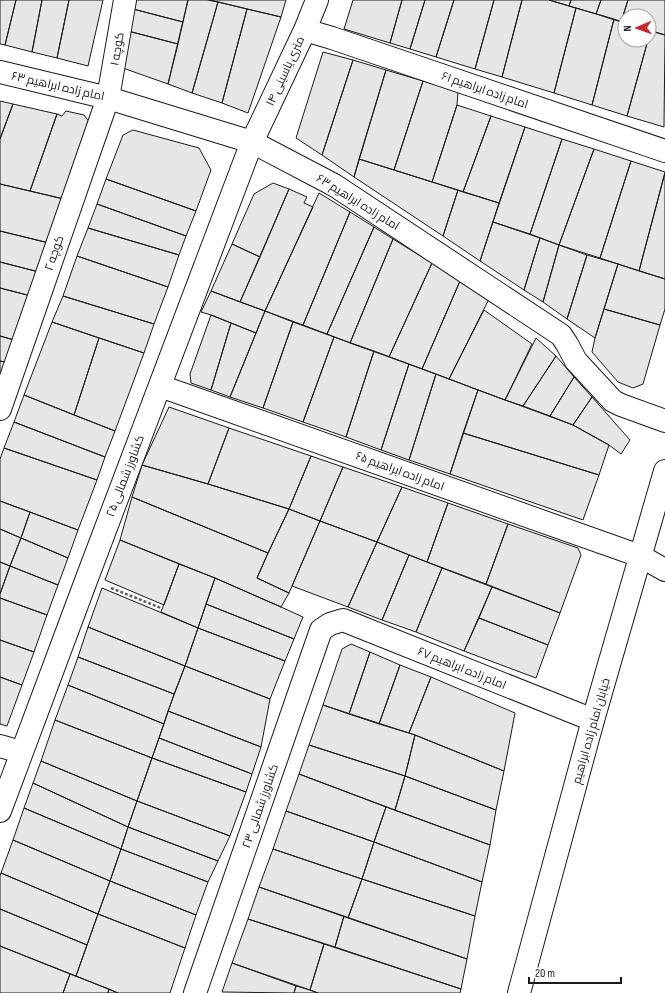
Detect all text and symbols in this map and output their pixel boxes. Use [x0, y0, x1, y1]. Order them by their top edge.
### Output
north arrow [617, 8, 657, 48]
text: N [621, 25, 634, 31]
street label: کوچه ۱ [107, 31, 129, 67]
street label: ۱۴ متری یاسینی [263, 34, 308, 109]
street label: امام زاده ابراهیم ۶۳ [10, 68, 106, 104]
street label: امام زاده ابراهیم ۶۱ [440, 69, 530, 112]
street label: امام زاده ابراهیم ۶۳ [313, 171, 402, 234]
street label: کوچه ۲ [41, 234, 68, 273]
street label: کشاورز شمالی ۲۵ [103, 433, 148, 519]
street label: امام زاده ابراهیم ۶۵ [353, 448, 446, 494]
street label: امام زاده ابراهیم ۶۷ [415, 644, 508, 693]
street label: خیابان امام زاده ابراهیم [569, 676, 614, 786]
street label: کشاورز شمالی ۲۳ [239, 762, 282, 850]
scale bar [529, 959, 621, 985]
text: 20 m [535, 966, 555, 981]

